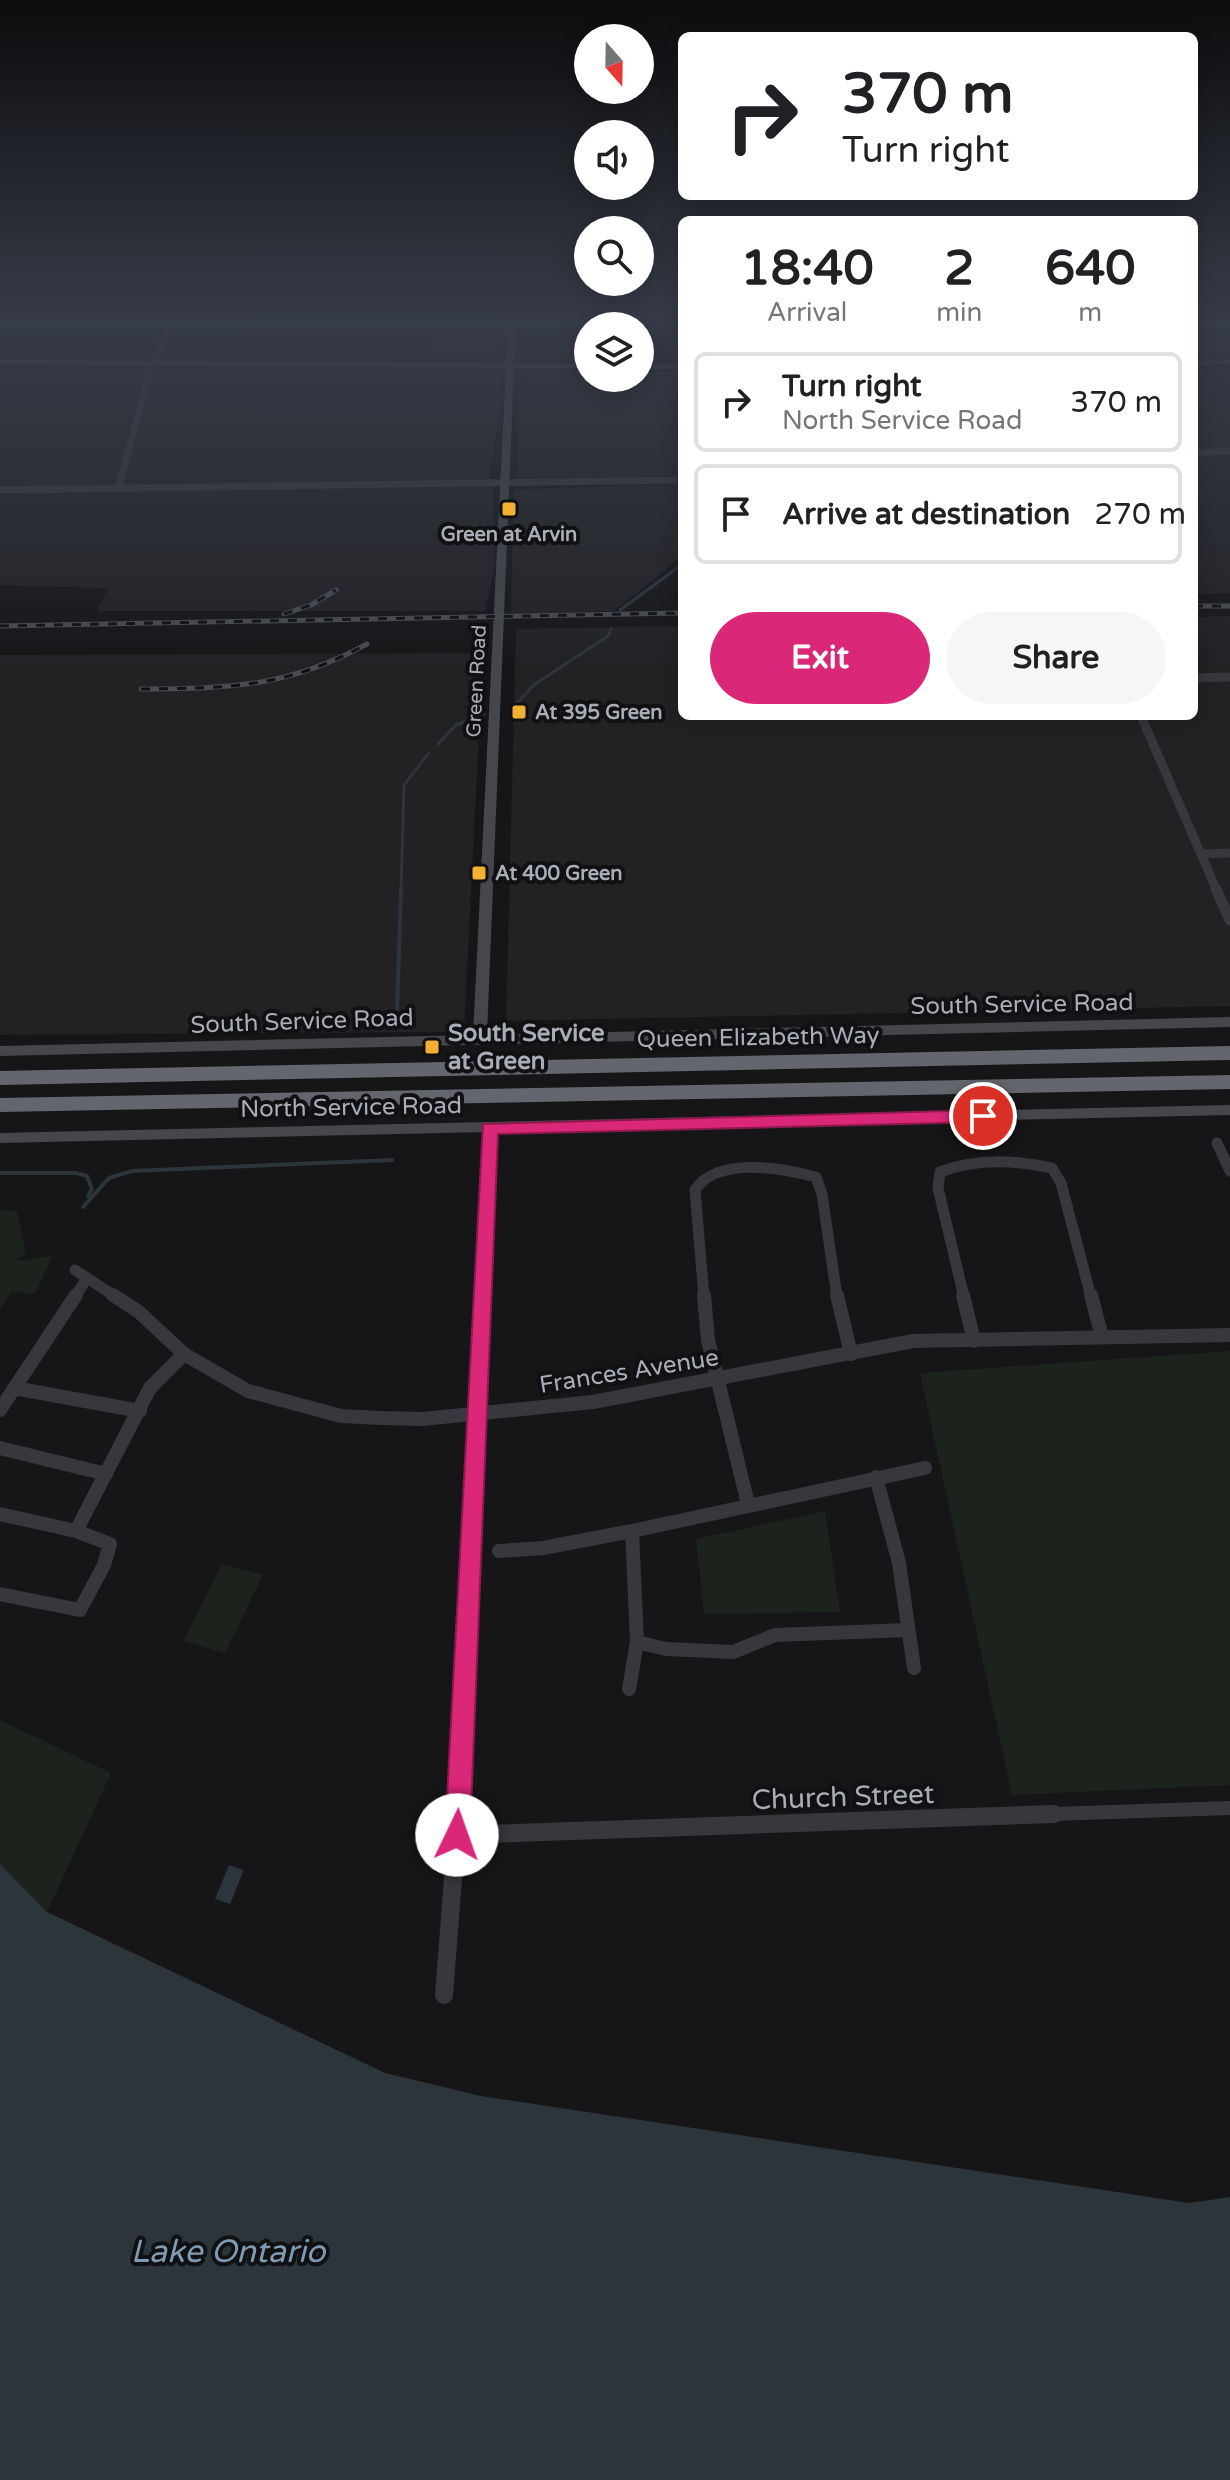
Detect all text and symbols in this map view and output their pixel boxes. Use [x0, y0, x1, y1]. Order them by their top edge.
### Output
north arrow [574, 24, 654, 104]
map controls [574, 24, 654, 392]
text: 370 m [842, 61, 1013, 128]
icon: right [710, 64, 814, 168]
button: sound [574, 120, 654, 200]
text: Turn right [842, 129, 1009, 172]
button: search [574, 216, 654, 296]
text: 18:40 [741, 240, 874, 298]
text: 2 [944, 240, 974, 298]
text: 640 [1045, 240, 1135, 298]
text: Arrival [767, 297, 847, 328]
text: min [936, 297, 982, 328]
text: m [1078, 297, 1102, 328]
button: layers [574, 312, 654, 392]
text: Turn right [782, 368, 922, 405]
icon: right [714, 380, 758, 424]
text: 370 m [1070, 384, 1162, 421]
text: North Service Road [782, 405, 1022, 436]
icon: arrive [714, 492, 758, 536]
text: Arrive at destination [782, 496, 1070, 533]
text: 270 m [1094, 496, 1186, 533]
marker: Green at Arvin [500, 500, 518, 518]
place label: Green at Arvin [441, 523, 577, 547]
button: Exit [710, 612, 930, 704]
button: Share [946, 612, 1166, 704]
street label: Green Road [462, 624, 492, 738]
place label: At 395 Green [535, 701, 663, 725]
marker: At 395 Green [510, 703, 528, 721]
place label: At 400 Green [495, 862, 623, 886]
marker: At 400 Green [470, 864, 488, 882]
street label: South Service Road [910, 988, 1134, 1021]
street label: South Service Road [190, 1003, 414, 1040]
place label: South Service at Green [448, 1019, 605, 1076]
street label: Queen Elizabeth Way [636, 1021, 880, 1054]
marker: South Service at Green [423, 1038, 441, 1056]
pin [949, 1082, 1017, 1150]
street label: North Service Road [240, 1091, 462, 1124]
icon: arrive [961, 1094, 1005, 1138]
street label: Frances Avenue [537, 1343, 721, 1400]
street label: Church Street [751, 1777, 935, 1817]
position arrow [415, 1793, 499, 1877]
water label: Lake Ontario [131, 2233, 327, 2271]

